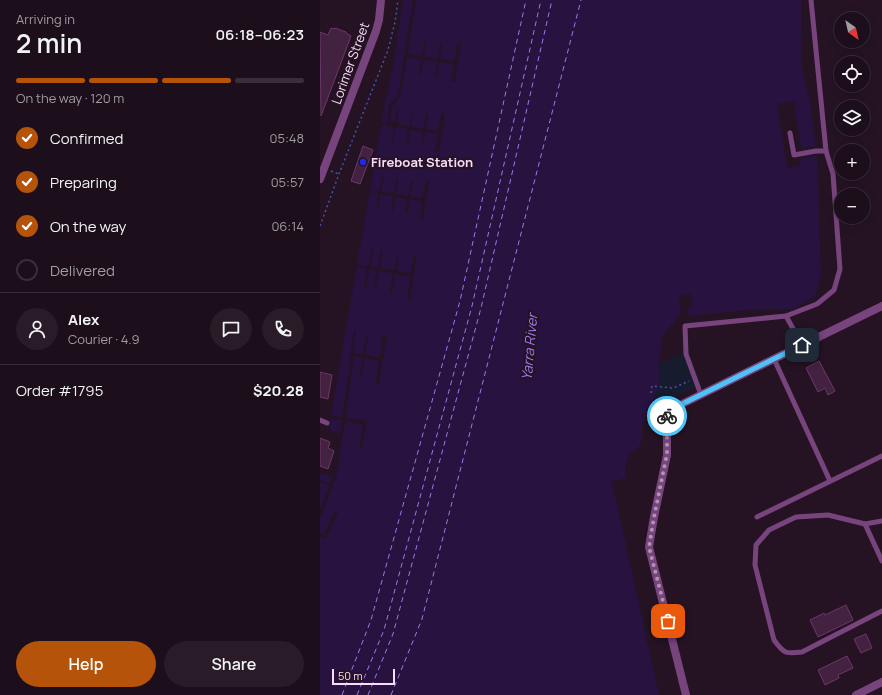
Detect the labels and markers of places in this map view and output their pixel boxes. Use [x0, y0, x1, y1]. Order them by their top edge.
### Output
place label: Fireboat Station [371, 153, 473, 171]
marker: Fireboat Station [358, 157, 368, 167]
pin [785, 328, 819, 362]
pin [651, 604, 685, 638]

